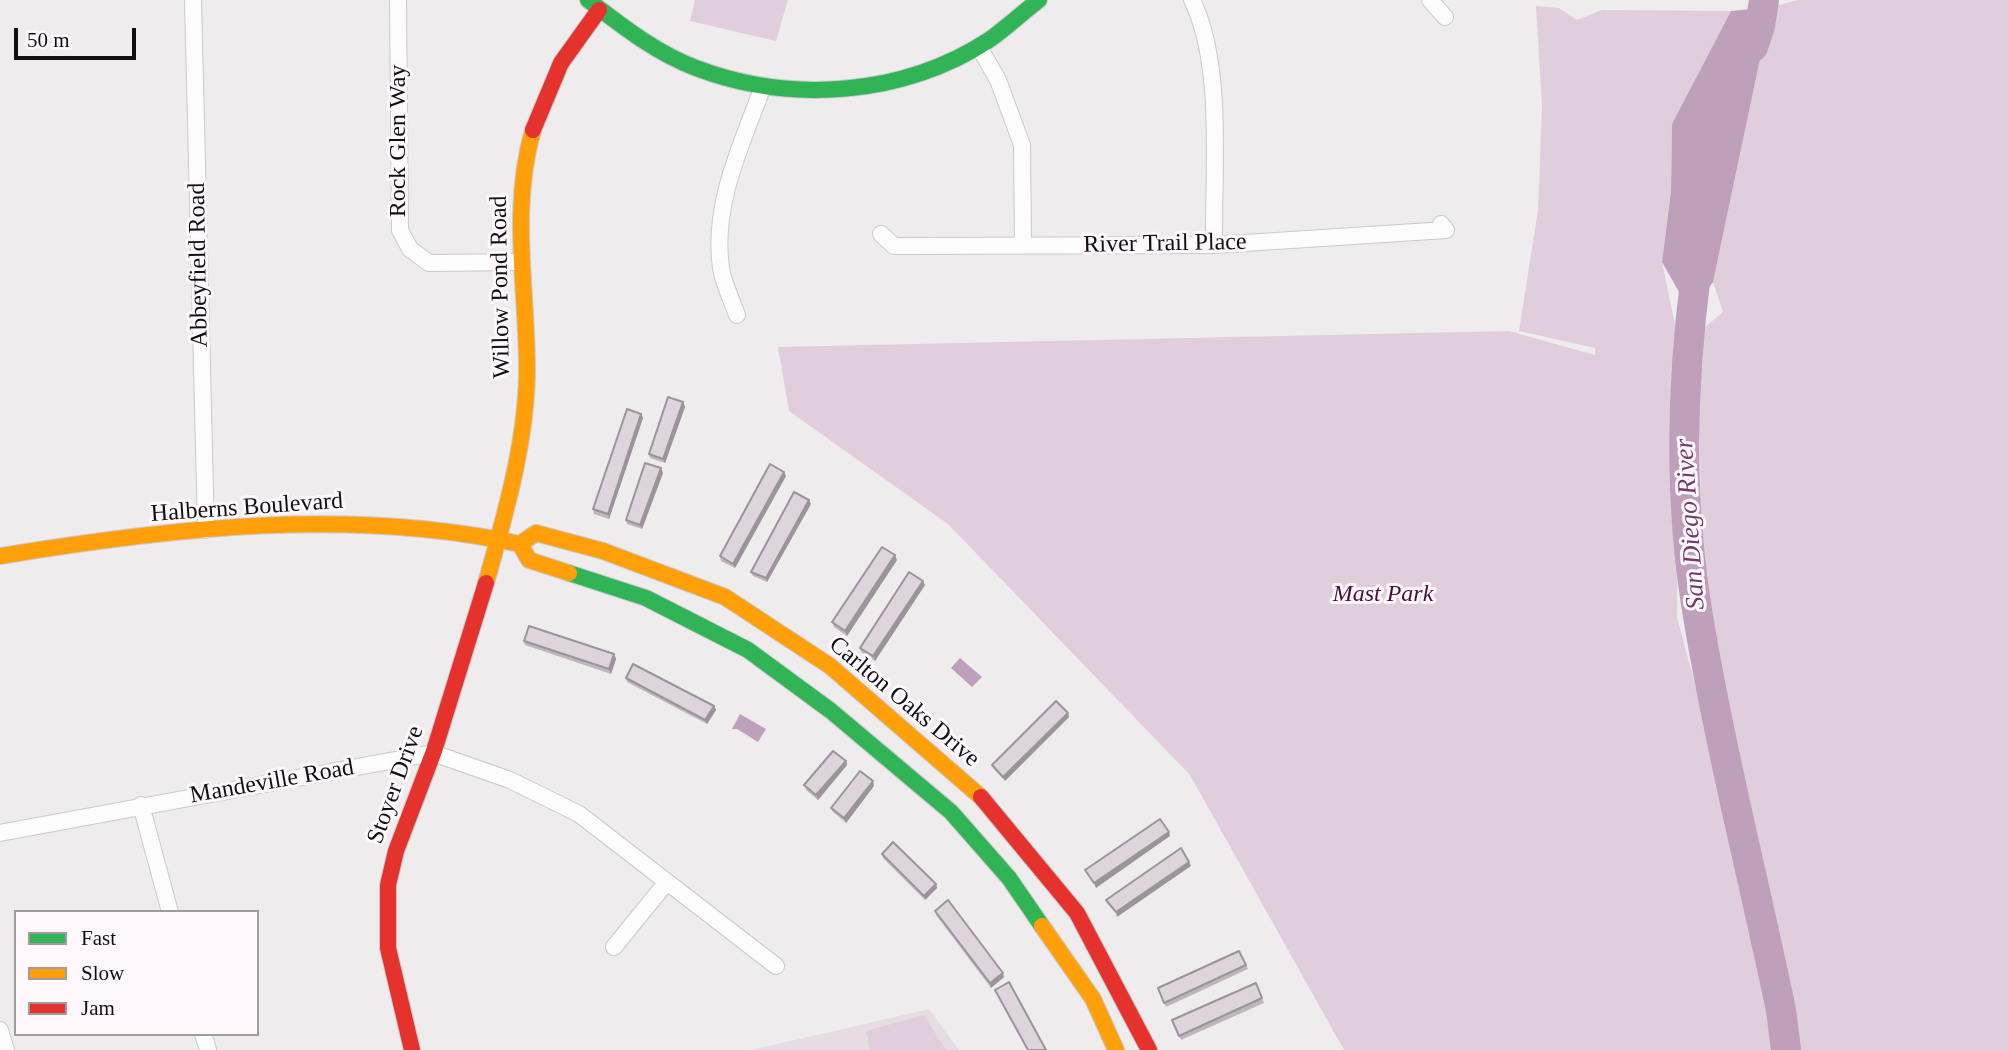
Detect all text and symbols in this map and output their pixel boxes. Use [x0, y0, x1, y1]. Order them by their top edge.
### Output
scale bar [18, 14, 140, 58]
text: 50 m [27, 28, 70, 52]
street label: Rock Glen Way [385, 65, 413, 217]
street label: Abbeyfield Road [183, 182, 215, 348]
street label: Willow Pond Road [485, 195, 517, 379]
street label: River Trail Place [1083, 228, 1247, 260]
water label: San Diego River [1669, 437, 1713, 611]
street label: Halberns Boulevard [150, 487, 344, 529]
park label: Mast Park [1333, 581, 1433, 609]
street label: Carlton Oaks Drive [823, 631, 985, 773]
street label: Stoyer Drive [361, 722, 431, 848]
street label: Mandeville Road [188, 753, 356, 811]
legend [14, 910, 259, 1036]
text: Fast [81, 926, 116, 950]
text: Slow [81, 961, 124, 985]
text: Jam [81, 996, 115, 1020]

